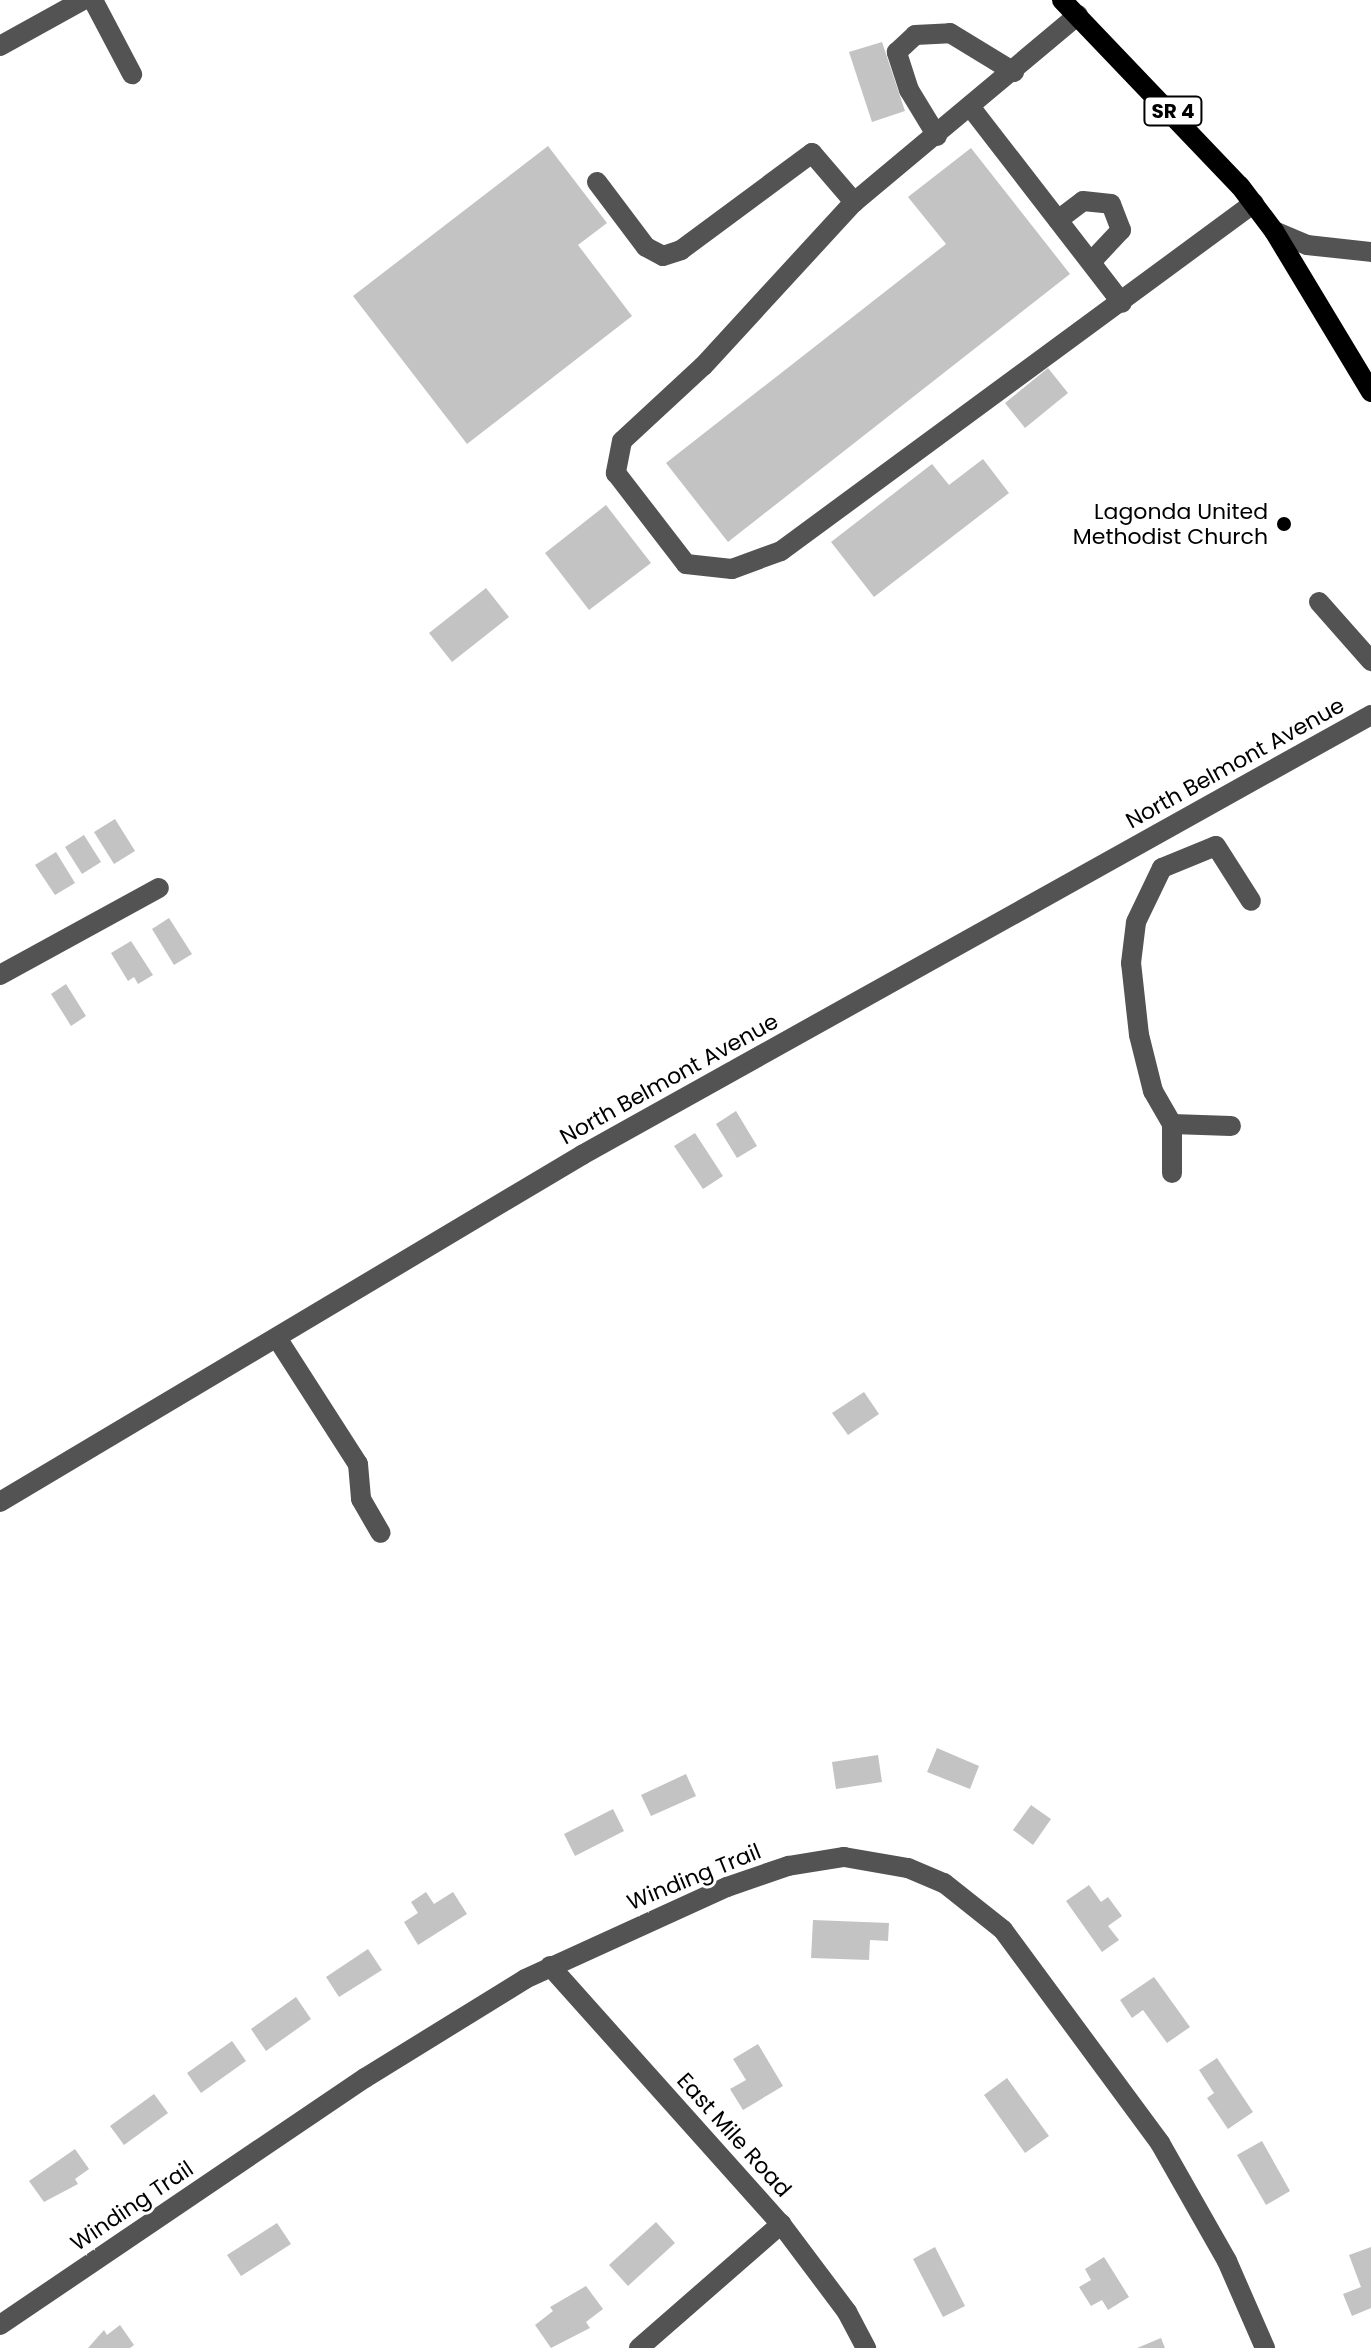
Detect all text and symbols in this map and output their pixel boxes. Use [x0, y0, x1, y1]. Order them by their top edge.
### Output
road number: SR 4 [1143, 95, 1203, 127]
place label: Lagonda United Methodist Church [1073, 498, 1268, 550]
marker: Lagonda United Methodist Church [1275, 515, 1293, 533]
street label: North Belmont Avenue [1121, 692, 1349, 834]
street label: North Belmont Avenue [555, 1008, 783, 1150]
street label: Winding Trail [623, 1838, 765, 1916]
street label: East Mile Road [671, 2067, 797, 2203]
street label: Winding Trail [66, 2155, 198, 2257]

